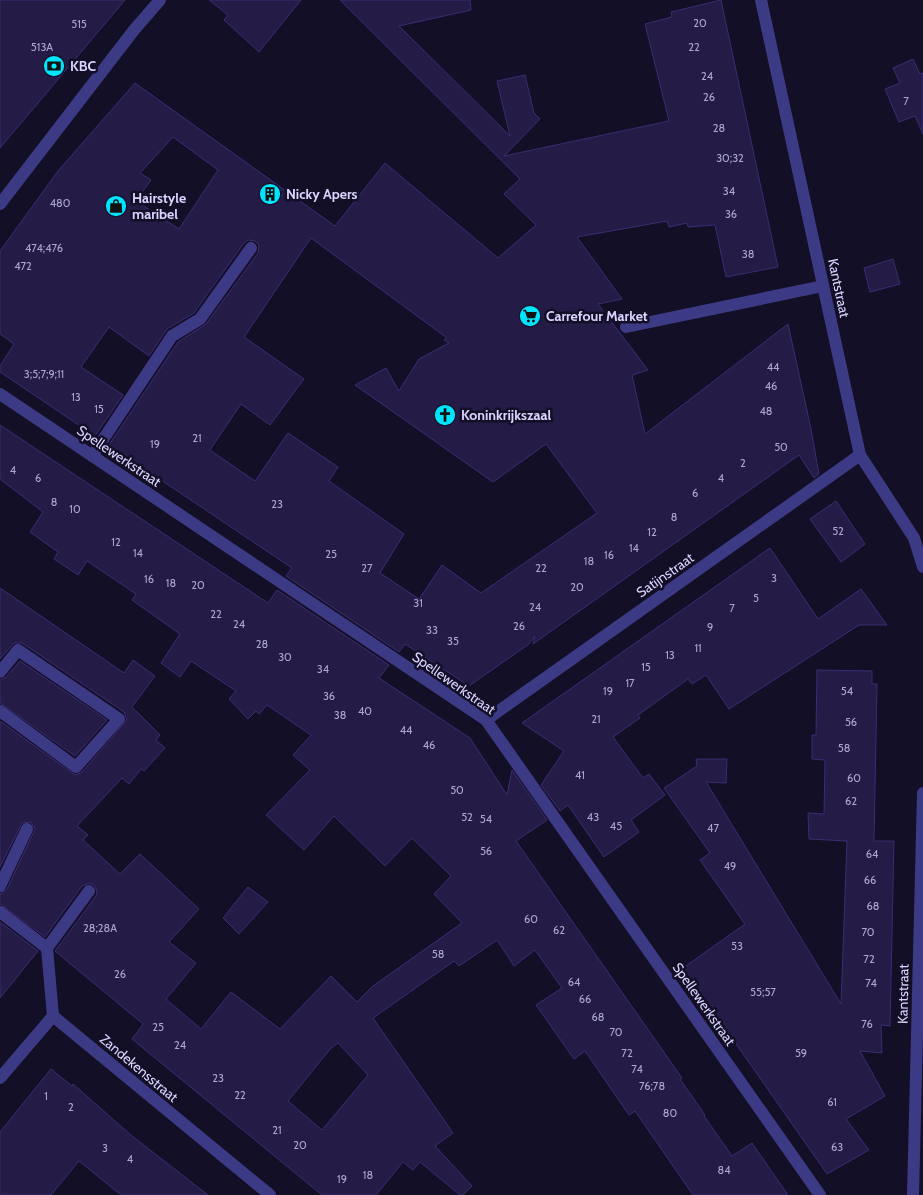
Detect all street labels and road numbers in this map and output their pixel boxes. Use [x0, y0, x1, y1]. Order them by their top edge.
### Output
street label: Kantstraat [824, 257, 854, 319]
street label: Spellewerkstraat [74, 421, 165, 491]
street label: Satijnstraat [633, 549, 697, 601]
street label: Spellewerkstraat [409, 648, 499, 719]
street label: Spellewerkstraat [669, 959, 740, 1049]
street label: Kantstraat [893, 964, 913, 1024]
street label: Zandekensstraat [96, 1030, 182, 1106]

